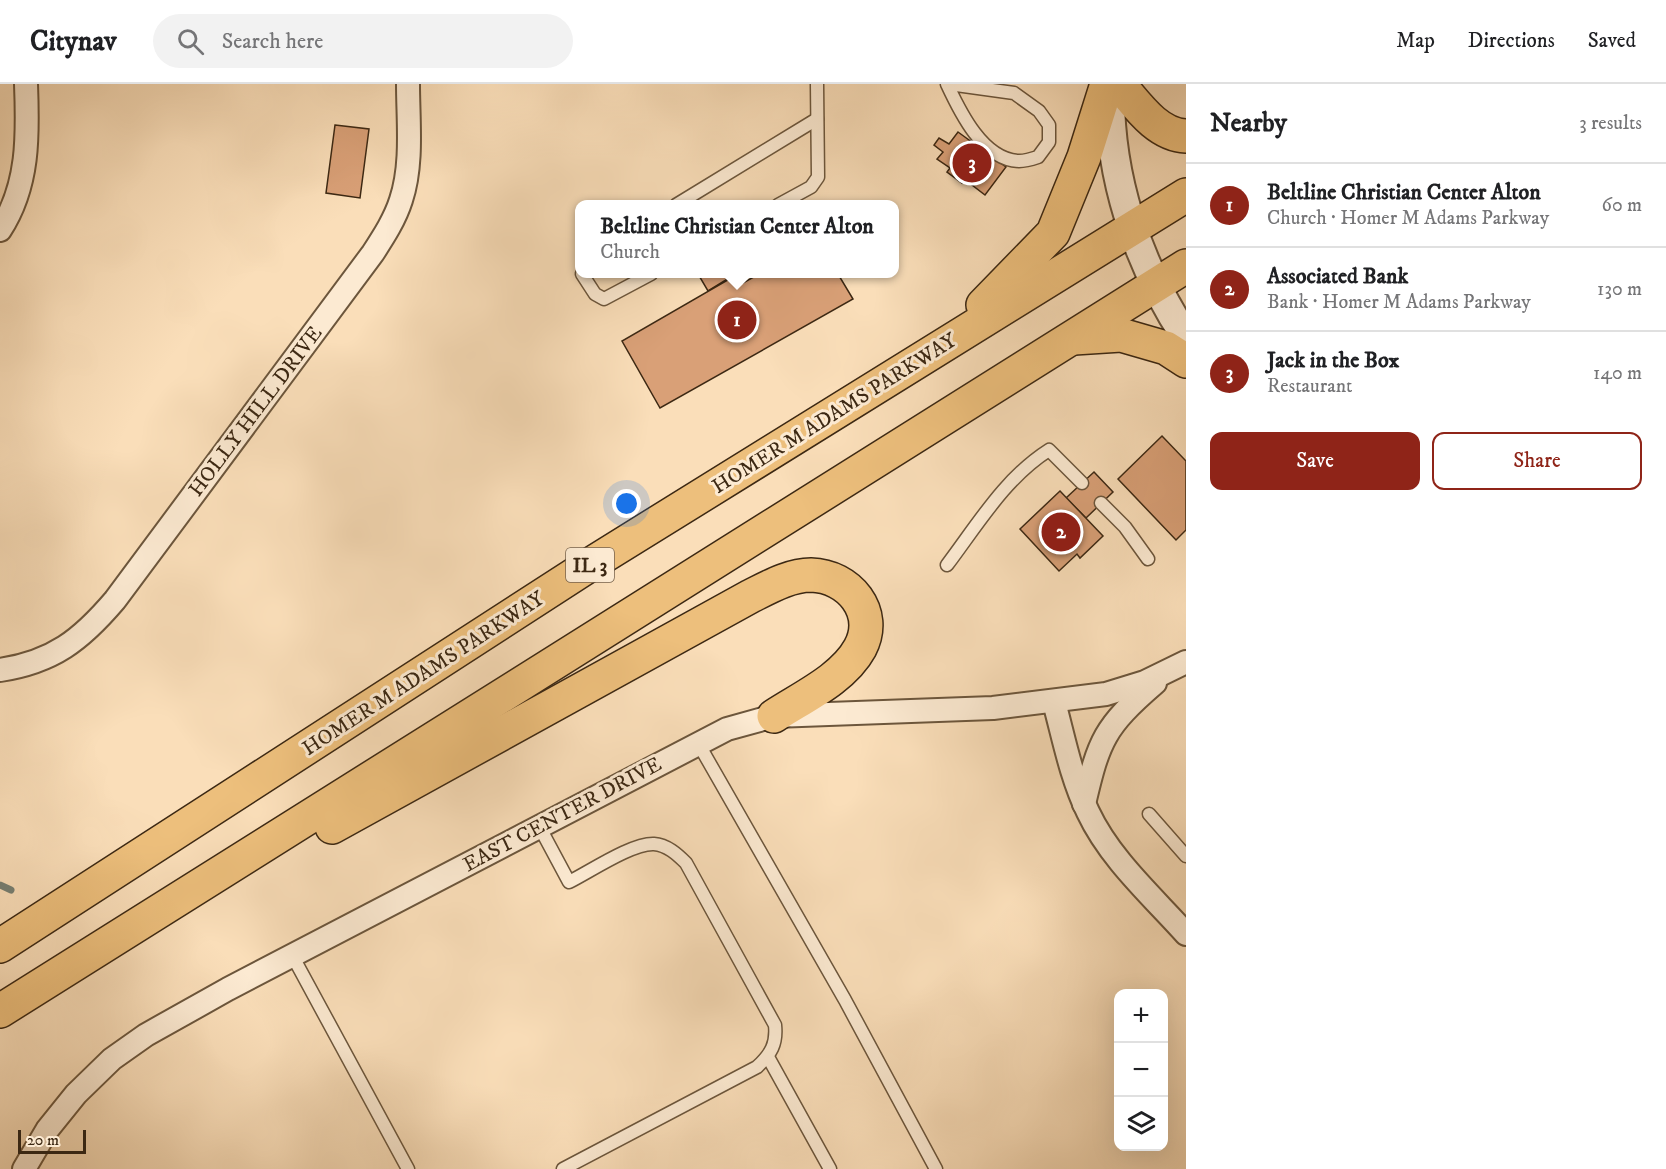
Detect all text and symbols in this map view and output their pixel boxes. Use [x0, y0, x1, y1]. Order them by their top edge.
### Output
search box [153, 14, 573, 68]
text: Citynav [30, 24, 117, 59]
icon: search [174, 25, 207, 58]
text: Search here [222, 28, 323, 55]
text: Map [1396, 28, 1435, 54]
text: Directions [1468, 28, 1555, 54]
text: Saved [1588, 28, 1636, 54]
text: Nearby [1210, 107, 1287, 140]
text: 3 results [1579, 111, 1642, 136]
pin: 3 [952, 140, 992, 185]
text: Beltline Christian Center Alton [1267, 179, 1541, 206]
text: 1 [1226, 193, 1233, 218]
text: 60 m [1602, 193, 1642, 218]
popup [575, 200, 899, 278]
text: Church · Homer M Adams Parkway [1267, 206, 1549, 231]
text: Beltline Christian Center Alton [600, 213, 874, 240]
text: Church [600, 240, 660, 265]
text: Associated Bank [1267, 263, 1408, 290]
text: 2 [1225, 277, 1234, 302]
text: 130 m [1597, 277, 1642, 302]
text: Bank · Homer M Adams Parkway [1267, 290, 1531, 315]
pin: 1 [718, 298, 756, 342]
street label: HOLLY HILL DRIVE [183, 321, 328, 502]
street label: HOMER M ADAMS PARKWAY [707, 327, 962, 500]
text: Jack in the Box [1267, 347, 1399, 374]
text: 3 [1226, 361, 1233, 386]
text: 140 m [1593, 361, 1642, 386]
text: Restaurant [1267, 374, 1352, 399]
button: Save [1210, 432, 1420, 490]
button: Share [1432, 432, 1642, 490]
your location [612, 489, 641, 518]
pin: 2 [1042, 510, 1080, 554]
road number: IL 3 [566, 548, 614, 582]
street label: HOMER M ADAMS PARKWAY [298, 585, 550, 762]
street label: EAST CENTER DRIVE [459, 751, 666, 878]
map controls [1114, 989, 1168, 1151]
button: + [1114, 989, 1168, 1043]
button: − [1114, 1043, 1168, 1097]
button: layers [1114, 1097, 1168, 1151]
scale bar [18, 1127, 86, 1154]
text: 20 m [27, 1130, 59, 1150]

